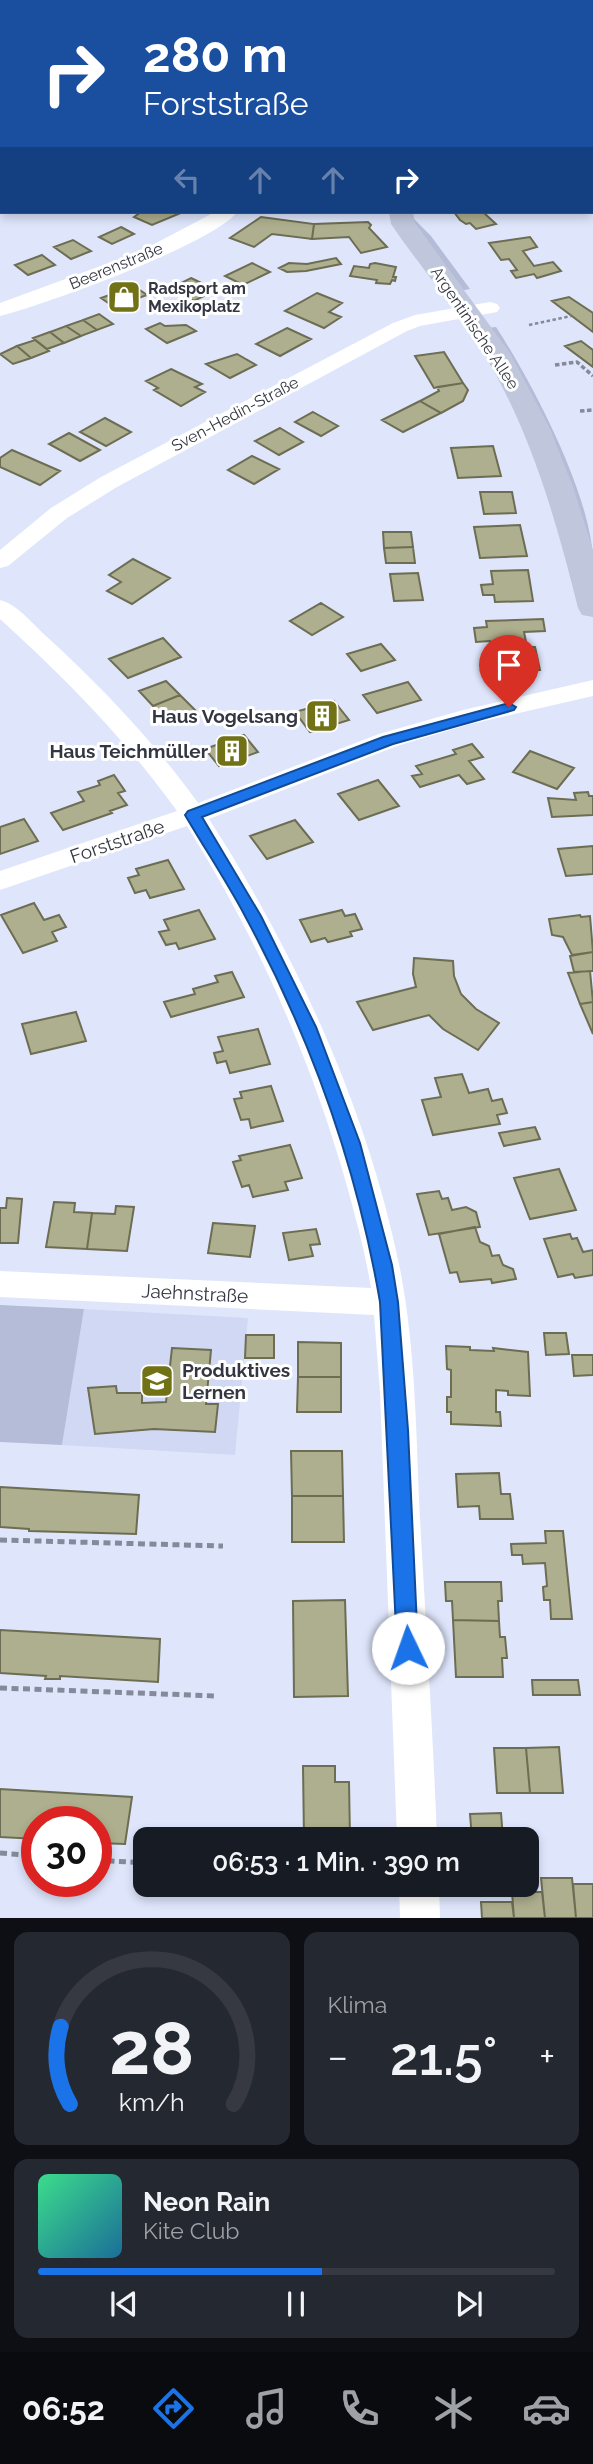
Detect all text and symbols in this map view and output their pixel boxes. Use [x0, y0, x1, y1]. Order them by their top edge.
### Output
text: 280 m [143, 26, 288, 83]
icon: right [28, 28, 119, 119]
text: Forststraße [143, 85, 308, 122]
icon: left [168, 161, 206, 199]
icon: ahead [241, 161, 279, 199]
icon: ahead [314, 161, 352, 199]
icon: right [387, 161, 425, 199]
street label: Beerenstraße [66, 239, 166, 293]
street label: Argentinische Allee [427, 263, 523, 393]
shop icon: Radsport am Mexikoplatz [105, 278, 143, 316]
place label: Radsport am Mexikoplatz [148, 279, 246, 316]
street label: Sven-Hedin-Straße [168, 372, 302, 456]
pin [479, 635, 539, 707]
icon: arrive [490, 646, 528, 684]
building icon: Haus Vogelsang [303, 697, 341, 735]
place label: Haus Vogelsang [152, 705, 298, 727]
building icon: Haus Teichmüller [213, 732, 251, 770]
place label: Haus Teichmüller [49, 740, 209, 762]
street label: Forststraße [67, 815, 167, 867]
street label: Jaehnstraße [141, 1279, 249, 1307]
place label: Produktives Lernen [182, 1359, 290, 1403]
school or university icon: Produktives Lernen [138, 1362, 176, 1400]
position arrow [371, 1611, 445, 1685]
speed limit sign: 30 [21, 1806, 112, 1897]
text: 06:53 · 1 Min. · 390 m [212, 1847, 460, 1877]
text: Klima [328, 1991, 387, 2018]
text: 28 [109, 2007, 194, 2092]
text: 21.5° [390, 2026, 497, 2087]
text: − [328, 2034, 348, 2079]
text: + [539, 2034, 555, 2079]
text: km/h [119, 2087, 185, 2117]
text: Neon Rain [143, 2187, 270, 2217]
text: Kite Club [143, 2217, 240, 2244]
icon: previous [105, 2285, 143, 2323]
icon: pause [277, 2285, 315, 2323]
icon: next [450, 2285, 488, 2323]
icon: directions [149, 2384, 198, 2433]
icon: music [242, 2384, 291, 2433]
icon: phone [335, 2384, 384, 2433]
icon: climate [429, 2384, 478, 2433]
icon: car [522, 2384, 571, 2433]
text: 06:52 [22, 2390, 105, 2427]

